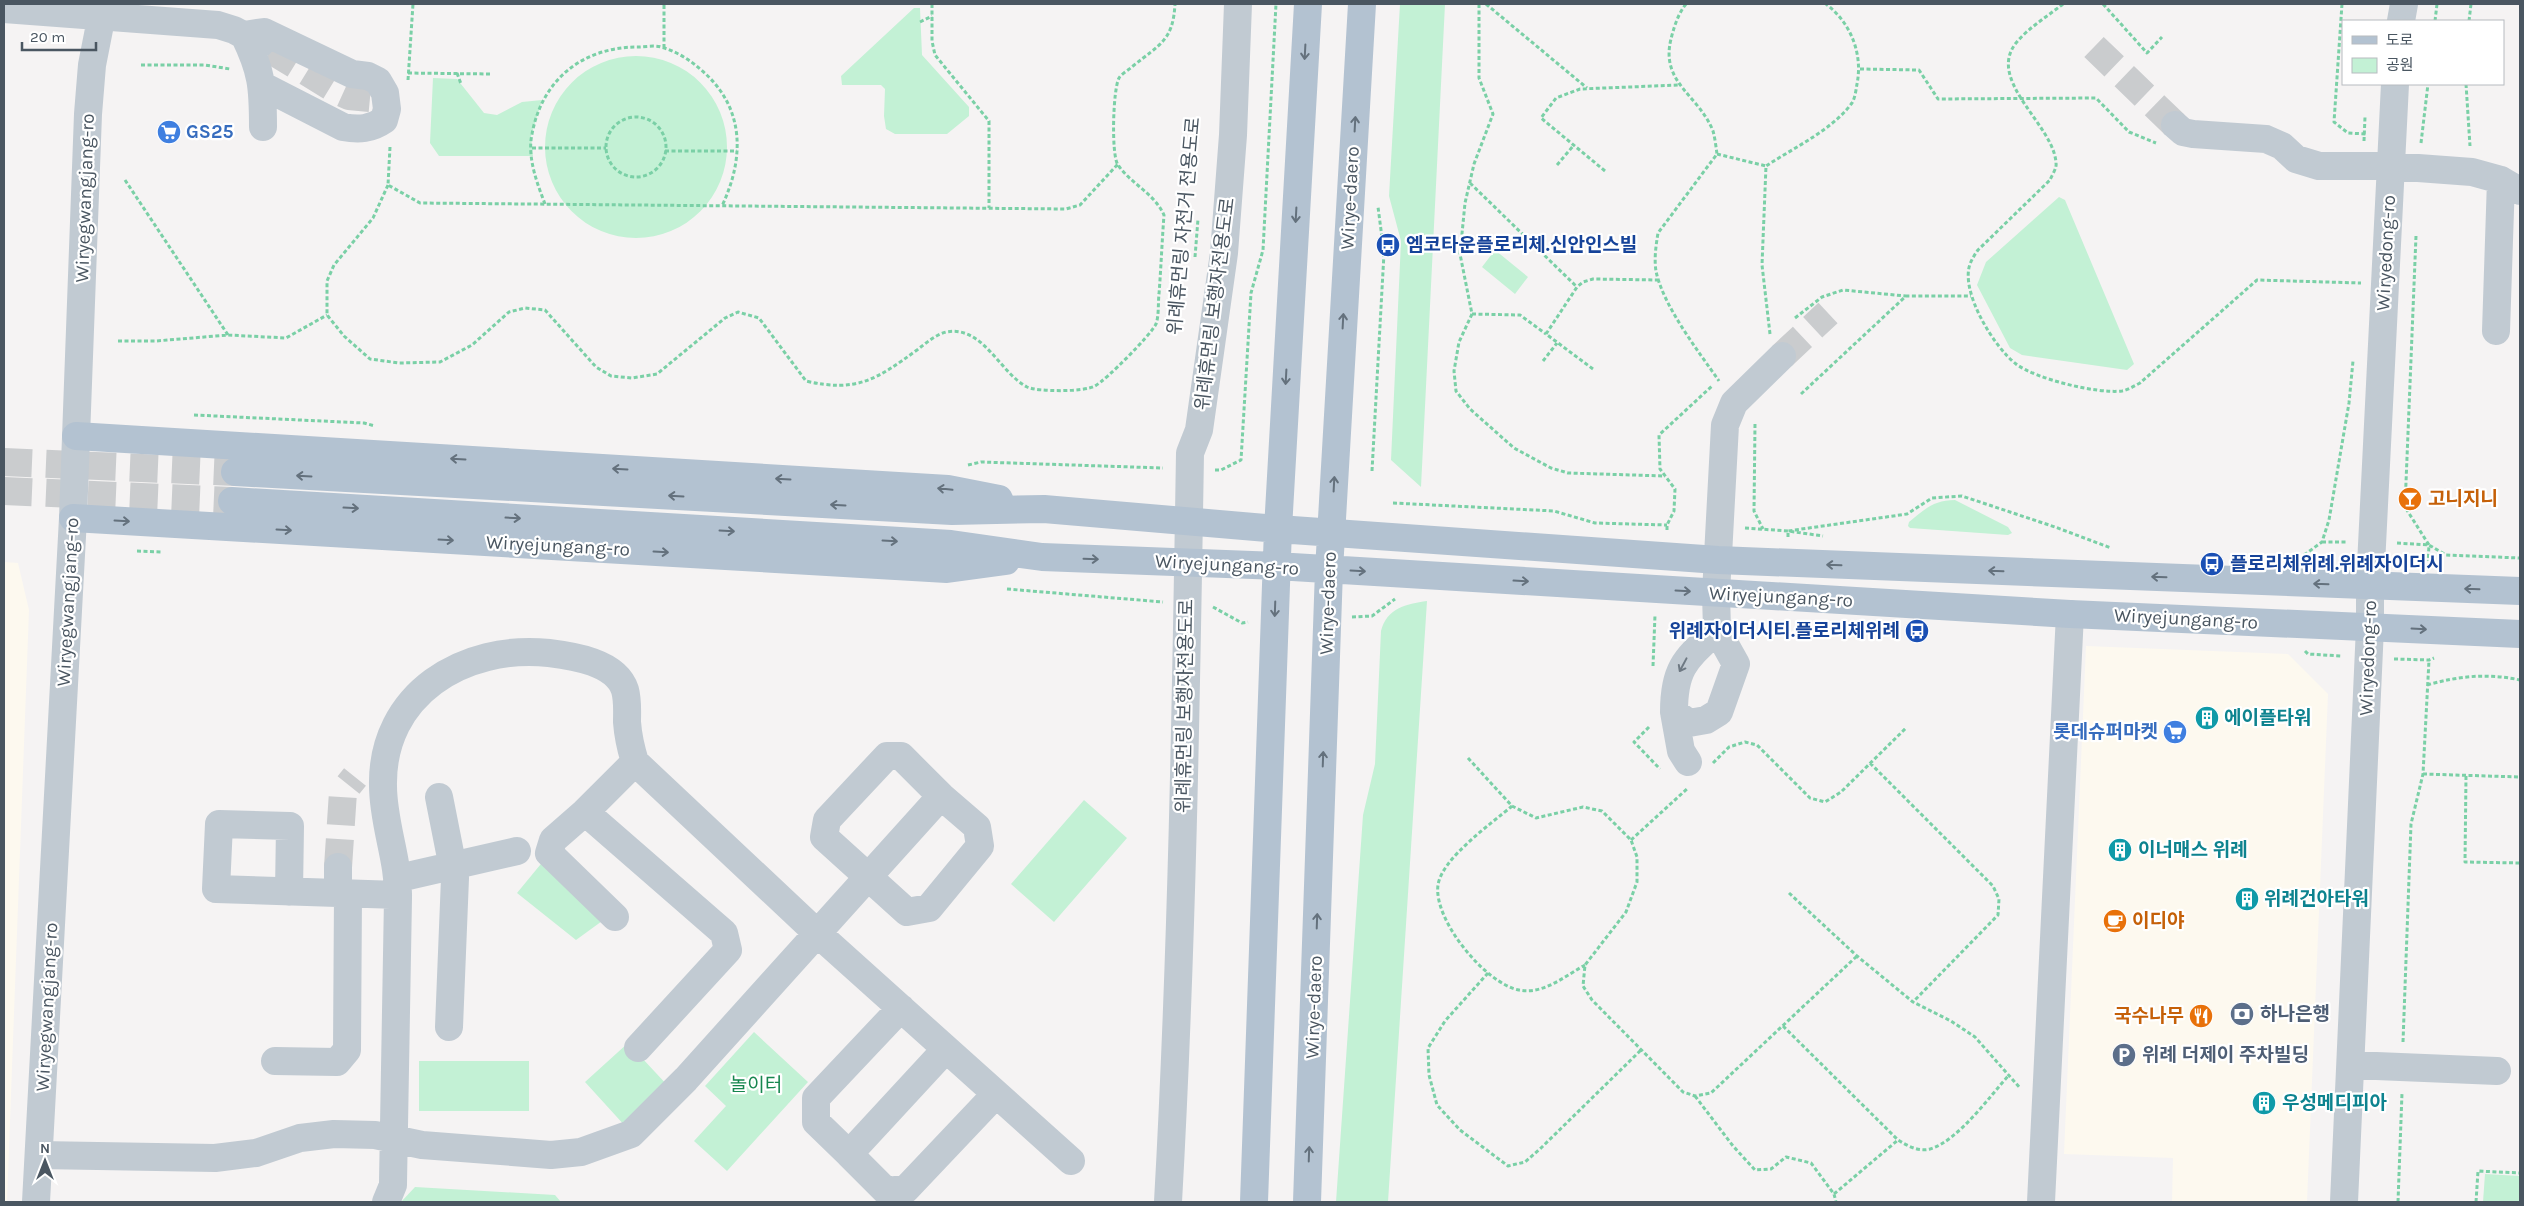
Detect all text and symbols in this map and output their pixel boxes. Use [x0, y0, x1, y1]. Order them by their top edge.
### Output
scale bar [22, 20, 96, 52]
legend [2342, 20, 2504, 85]
text: 20 m [30, 28, 65, 46]
text: 도로 [2386, 31, 2414, 49]
one-way arrow [1301, 44, 1310, 60]
text: 공원 [2386, 56, 2414, 74]
street label: Wiryegwangjang-ro [71, 113, 99, 283]
street label: 위례휴먼링 자전거 전용도로 [1164, 116, 1204, 336]
one-way arrow [1350, 116, 1359, 132]
supermarket icon: GS25 [156, 119, 182, 145]
place label: GS25 [186, 121, 234, 143]
street label: Wirye-daero [1336, 146, 1364, 250]
street label: Wiryedong-ro [2372, 195, 2400, 311]
street label: 위례휴먼링 보행자전용도로 [1191, 196, 1239, 412]
one-way arrow [1291, 206, 1300, 222]
bus stop icon: 엠코타운플로리체.신안인스빌 [1375, 232, 1401, 258]
place label: 엠코타운플로리체.신안인스빌 [1406, 234, 1637, 256]
one-way arrow [1339, 314, 1348, 330]
one-way arrow [1282, 369, 1291, 385]
one-way arrow [451, 455, 467, 464]
one-way arrow [613, 464, 629, 474]
one-way arrow [296, 472, 312, 481]
one-way arrow [775, 474, 791, 483]
one-way arrow [1330, 476, 1339, 492]
one-way arrow [937, 484, 953, 494]
bar icon: 고니지니 [2397, 486, 2423, 512]
place label: 고니지니 [2428, 488, 2498, 510]
one-way arrow [668, 492, 684, 501]
one-way arrow [830, 501, 846, 510]
one-way arrow [342, 503, 358, 513]
one-way arrow [505, 513, 521, 522]
one-way arrow [113, 516, 129, 525]
street label: Wiryegwangjang-ro [53, 517, 83, 687]
one-way arrow [275, 526, 291, 535]
one-way arrow [719, 526, 735, 535]
street label: Wiryejungang-ro [485, 531, 631, 561]
one-way arrow [438, 535, 454, 544]
one-way arrow [881, 536, 897, 545]
one-way arrow [652, 548, 668, 557]
street label: Wiryejungang-ro [1154, 550, 1300, 580]
street label: Wirye-daero [1315, 551, 1341, 655]
bus stop icon: 플로리체위례.위례자이더시 [2199, 551, 2225, 577]
place label: 플로리체위례.위례자이더시 [2230, 553, 2444, 575]
one-way arrow [1083, 554, 1099, 563]
one-way arrow [1826, 560, 1842, 569]
one-way arrow [1989, 566, 2005, 576]
one-way arrow [1350, 567, 1366, 576]
one-way arrow [2151, 573, 2167, 582]
one-way arrow [1512, 577, 1528, 586]
one-way arrow [2313, 579, 2329, 588]
street label: Wiryejungang-ro [1708, 582, 1854, 612]
one-way arrow [2464, 585, 2480, 594]
one-way arrow [1675, 586, 1691, 595]
street label: 위례휴먼링 보행자전용도로 [1172, 599, 1198, 813]
street label: Wiryedong-ro [2355, 600, 2381, 716]
one-way arrow [1270, 601, 1279, 617]
street label: Wiryejungang-ro [2113, 604, 2259, 634]
bus stop icon: 위례자이더시티.플로리체위례 [1904, 618, 1930, 644]
place label: 위례자이더시티.플로리체위례 [1669, 620, 1900, 642]
one-way arrow [2411, 625, 2427, 634]
one-way arrow [1678, 657, 1688, 672]
building icon: 에이플타워 [2194, 705, 2220, 731]
place label: 에이플타워 [2224, 707, 2311, 729]
supermarket icon: 롯데슈퍼마켓 [2162, 719, 2188, 745]
place label: 롯데슈퍼마켓 [2053, 721, 2158, 743]
one-way arrow [1318, 751, 1327, 767]
building icon: 이너매스 위례 [2107, 837, 2133, 863]
place label: 이너매스 위례 [2138, 839, 2248, 861]
building icon: 위례건아타워 [2234, 886, 2260, 912]
place label: 위례건아타워 [2264, 888, 2369, 910]
cafe icon: 이디야 [2102, 908, 2128, 934]
place label: 이디야 [2132, 910, 2185, 932]
one-way arrow [1312, 913, 1322, 930]
street label: Wiryegwangjang-ro [32, 922, 62, 1092]
street label: Wirye-daero [1301, 955, 1327, 1059]
bank icon: 하나은행 [2229, 1001, 2255, 1027]
restaurant icon: 국수나무 [2188, 1003, 2214, 1029]
place label: 하나은행 [2260, 1003, 2330, 1025]
place label: 국수나무 [2114, 1005, 2184, 1027]
parking icon: 위례 더제이 주차빌딩 [2111, 1042, 2137, 1068]
place label: 위례 더제이 주차빌딩 [2142, 1044, 2309, 1066]
park label: 놀이터 [730, 1074, 782, 1096]
building icon: 우성메디피아 [2251, 1090, 2277, 1116]
place label: 우성메디피아 [2282, 1092, 2387, 1114]
north arrow [20, 1136, 70, 1186]
text: N [40, 1140, 50, 1157]
one-way arrow [1304, 1146, 1314, 1162]

